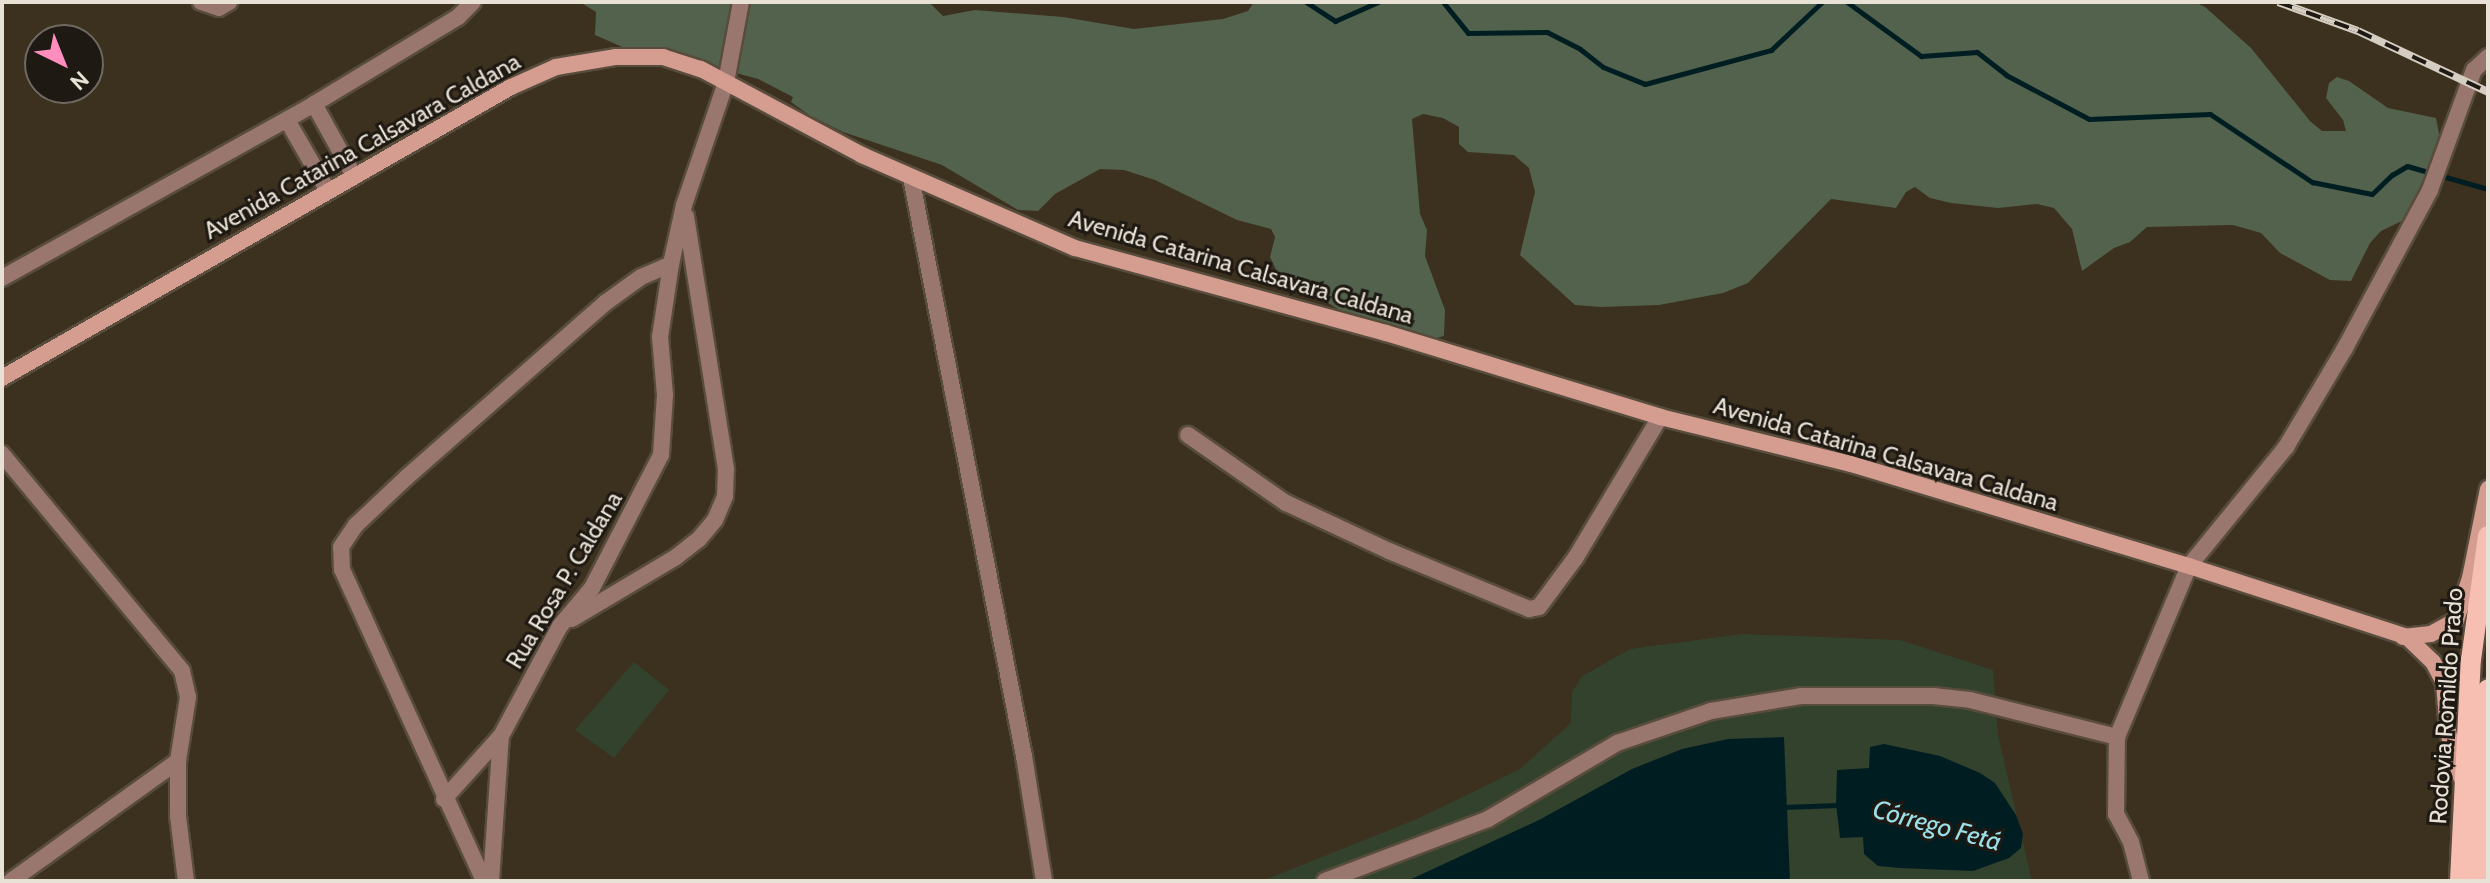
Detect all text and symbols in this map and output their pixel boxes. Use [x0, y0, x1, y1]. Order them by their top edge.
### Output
north arrow [24, 24, 104, 104]
street label: Avenida Catarina Calsavara Caldana [199, 47, 525, 245]
text: N [64, 65, 94, 96]
street label: Avenida Catarina Calsavara Caldana [1065, 204, 1417, 330]
street label: Avenida Catarina Calsavara Caldana [1710, 391, 2062, 517]
street label: Rua Rosa P. Caldana [500, 486, 628, 674]
street label: Rodovia Romildo Prado [2423, 587, 2469, 825]
water label: Córrego Fetá [1869, 794, 2005, 858]

